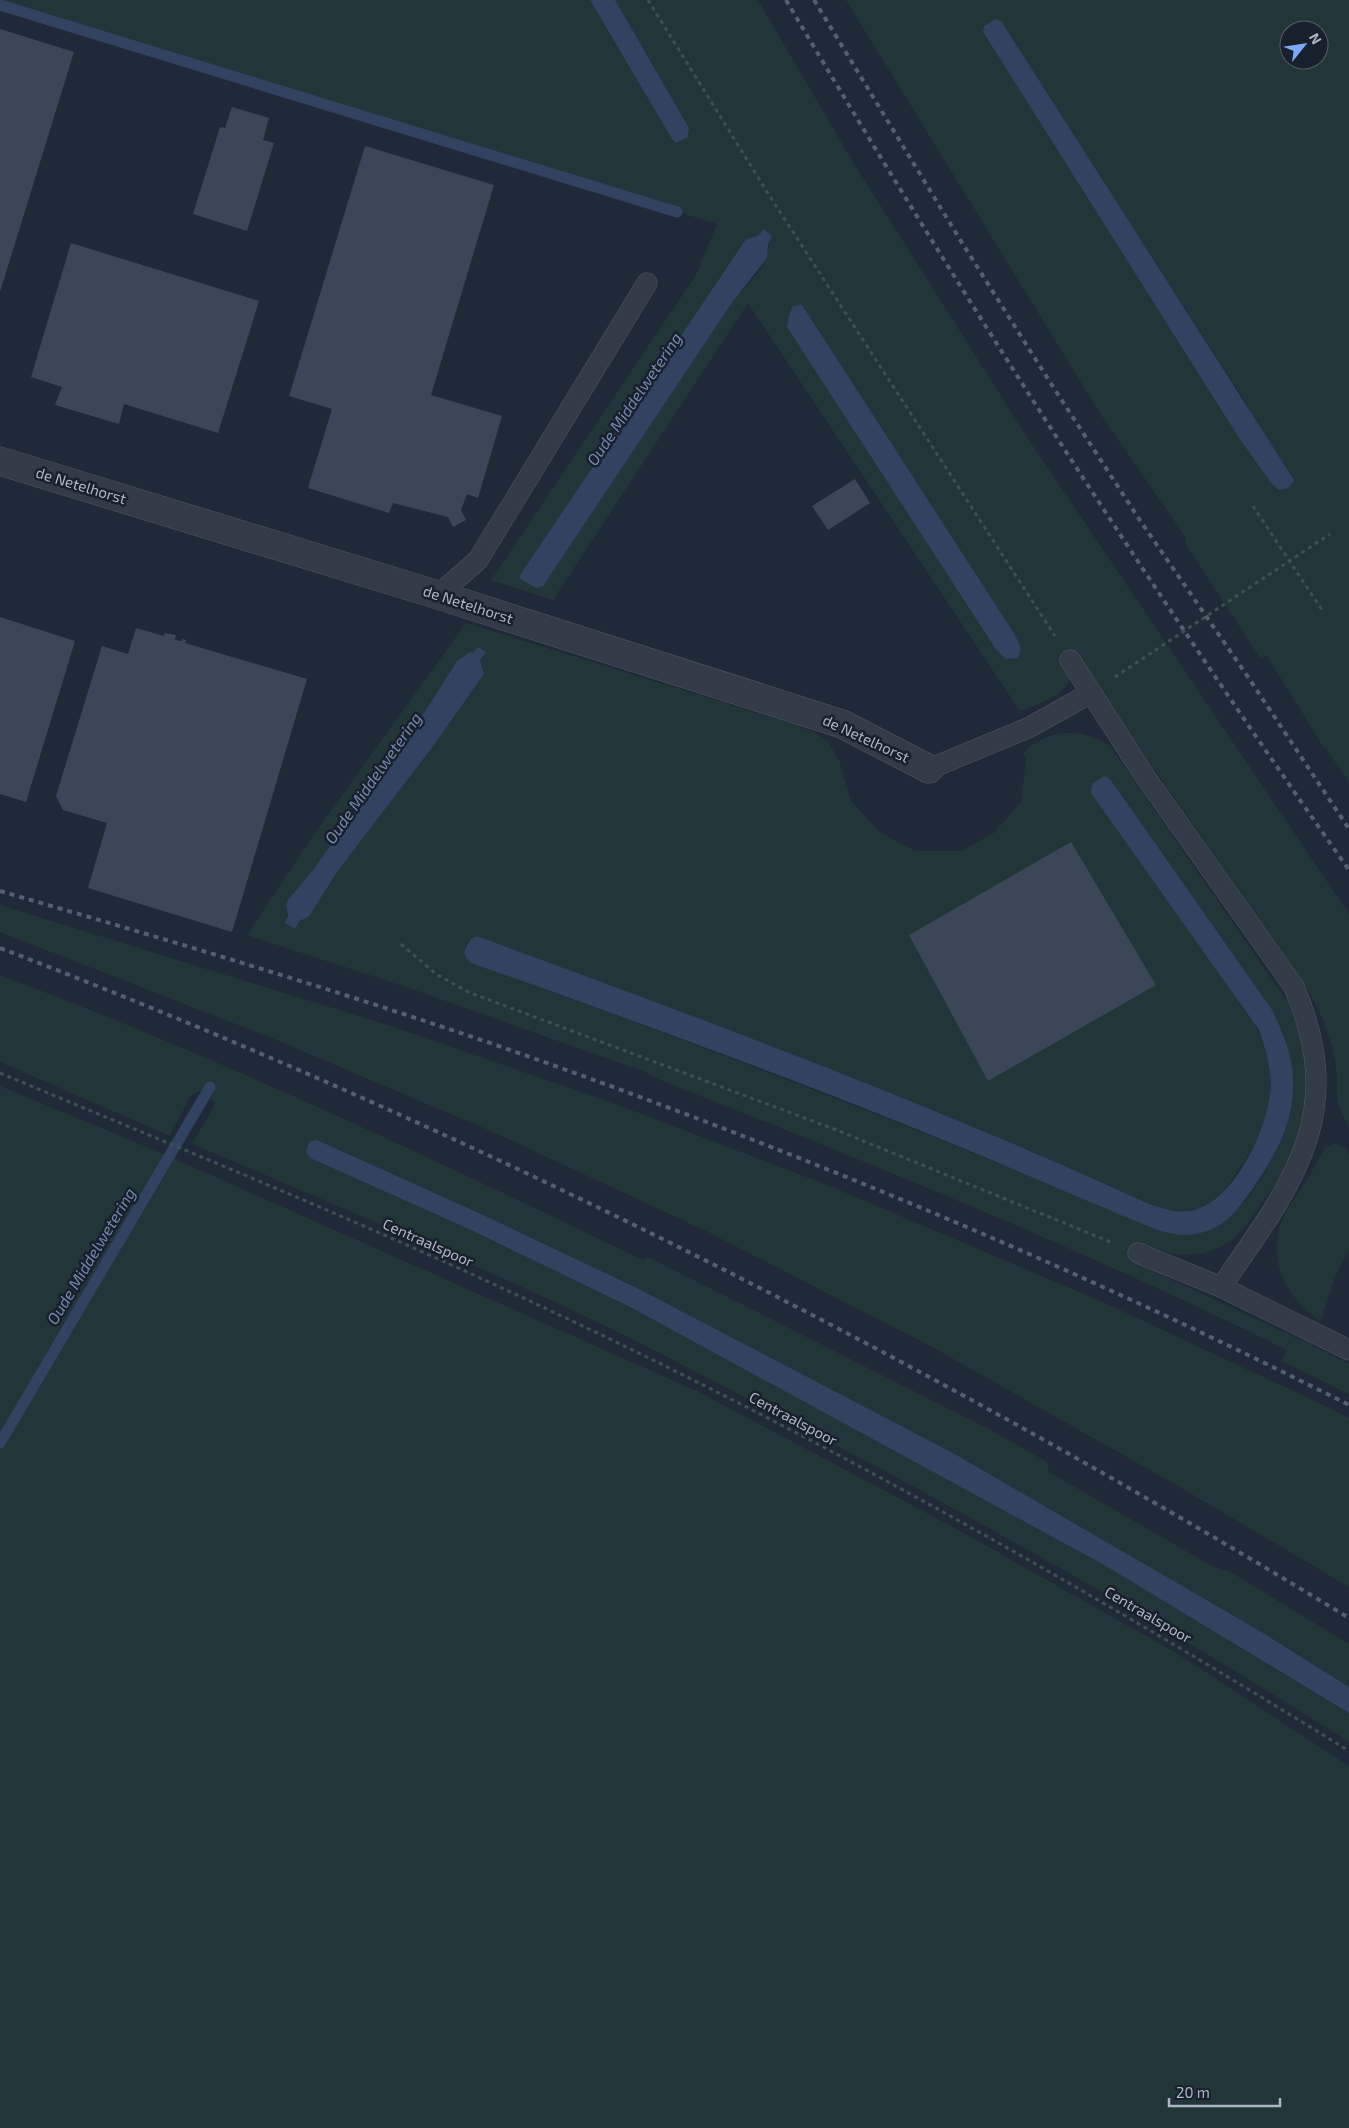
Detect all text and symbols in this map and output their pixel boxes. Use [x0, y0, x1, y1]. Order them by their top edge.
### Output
north arrow [1279, 20, 1329, 70]
text: N [1306, 30, 1326, 47]
water label: Oude Middelwetering [582, 329, 685, 469]
street label: de Netelhorst [34, 463, 129, 507]
street label: de Netelhorst [421, 581, 516, 627]
water label: Oude Middelwetering [320, 708, 425, 847]
street label: de Netelhorst [820, 710, 913, 766]
water label: Oude Middelwetering [42, 1184, 139, 1327]
street label: Centraalspoor [380, 1214, 477, 1270]
street label: Centraalspoor [746, 1387, 841, 1449]
street label: Centraalspoor [1102, 1582, 1195, 1646]
scale bar [1169, 2076, 1280, 2108]
text: 20 m [1176, 2083, 1210, 2101]

